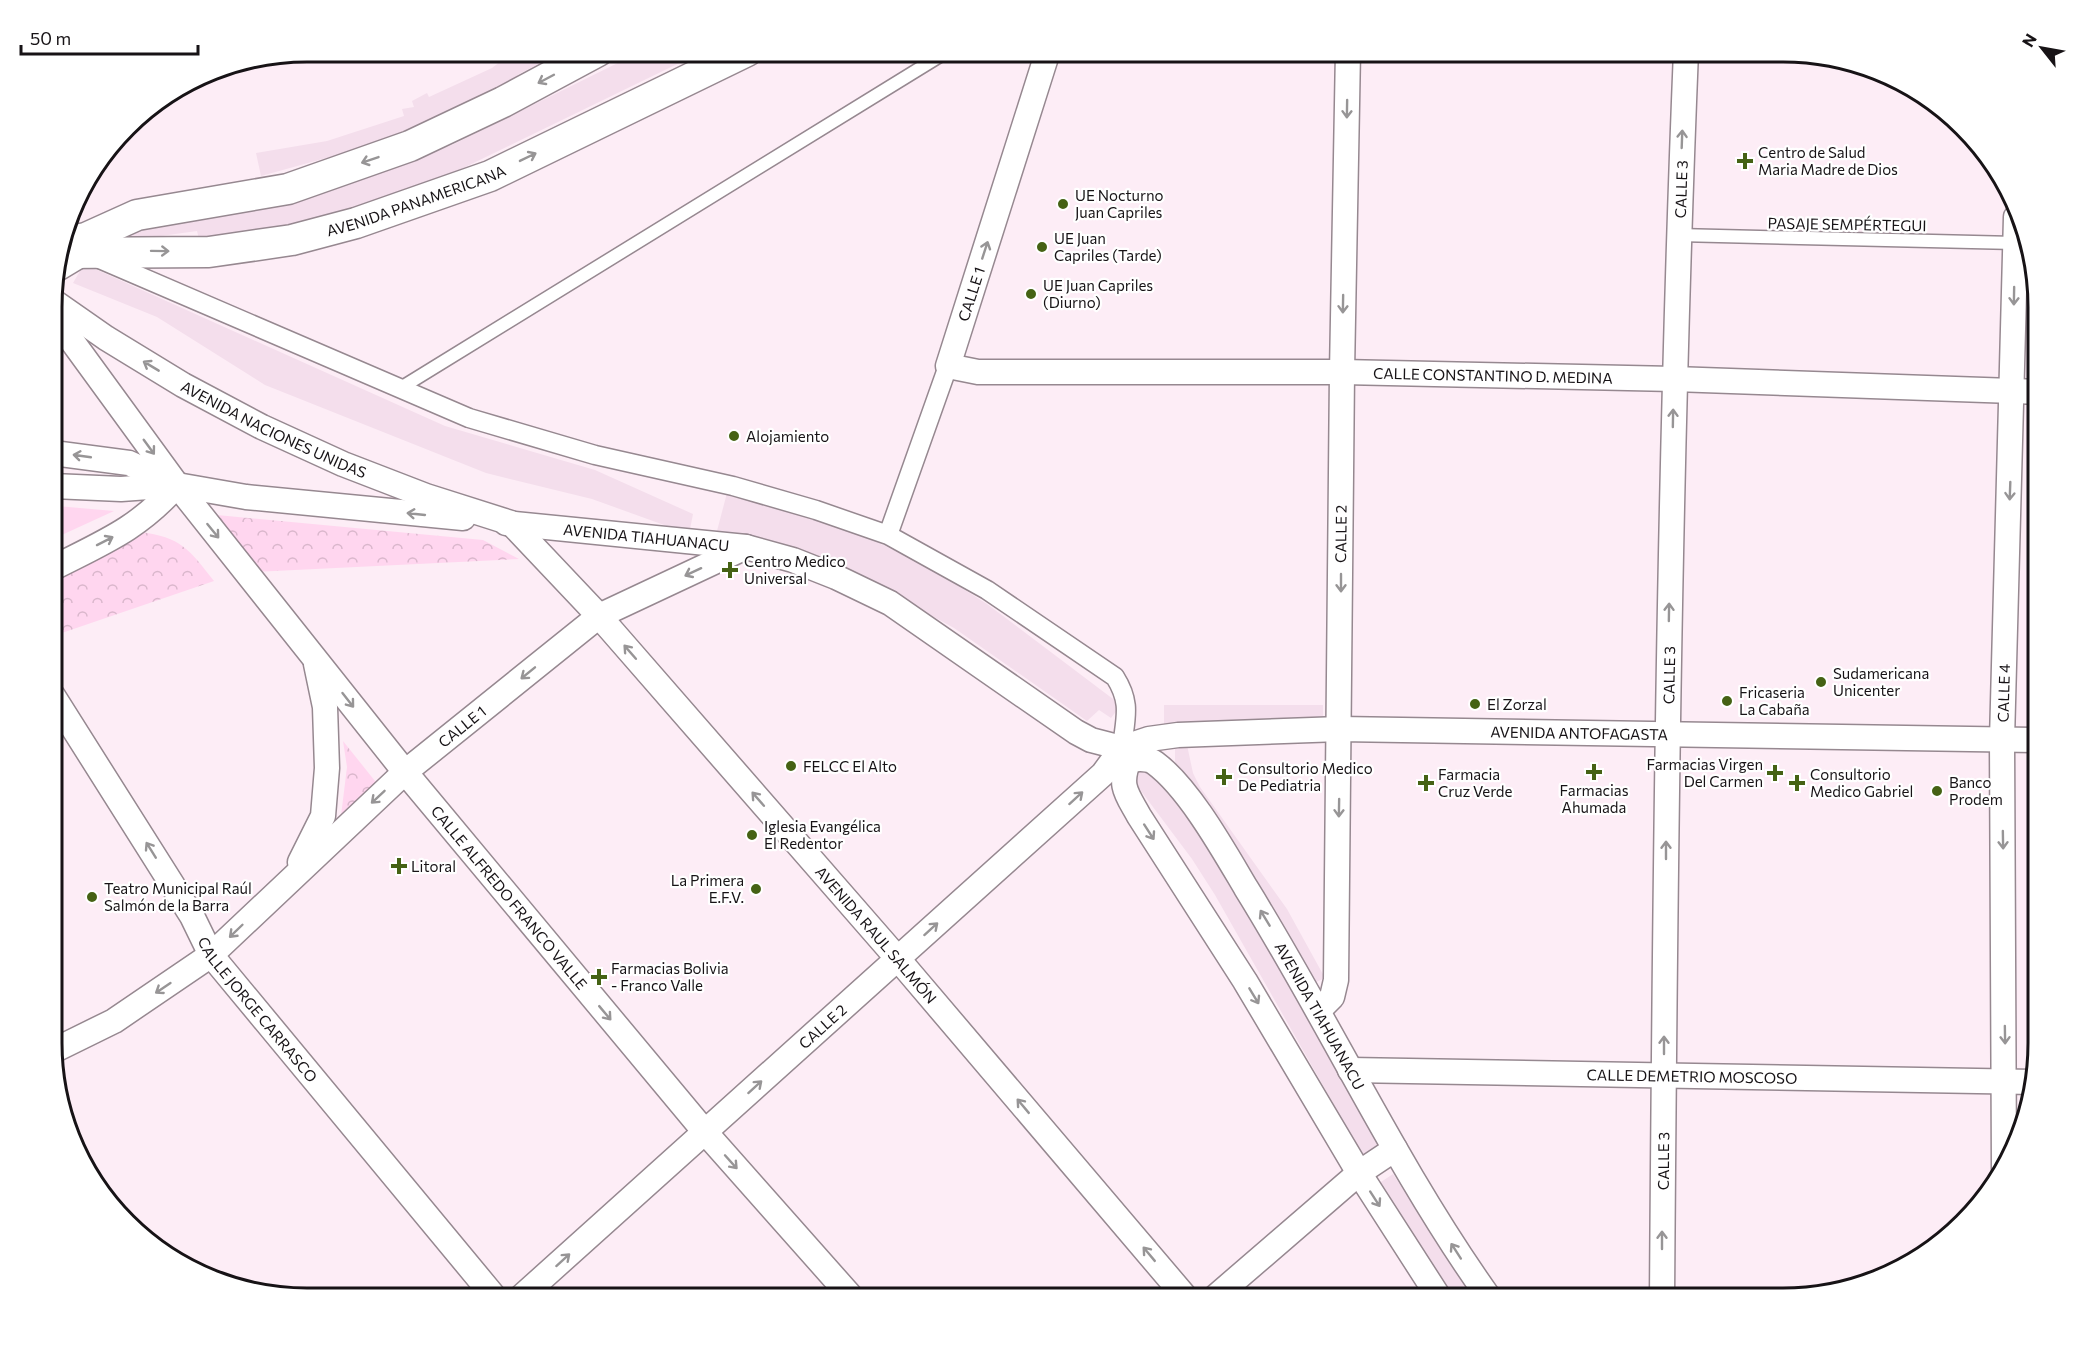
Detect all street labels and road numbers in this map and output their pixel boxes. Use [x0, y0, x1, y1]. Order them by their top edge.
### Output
street label: CALLE 3 [1671, 160, 1691, 219]
street label: AVENIDA PANAMERICANA [324, 161, 508, 239]
street label: PASAJE SEMPÉRTEGUI [1767, 213, 1927, 234]
street label: CALLE 1 [954, 265, 988, 323]
street label: CALLE CONSTANTINO D. MEDINA [1373, 364, 1613, 387]
street label: AVENIDA NACIONES UNIDAS [178, 377, 369, 481]
street label: CALLE 2 [1331, 505, 1350, 563]
street label: AVENIDA TIAHUANACU [563, 520, 730, 554]
street label: CALLE 3 [1659, 646, 1678, 704]
street label: CALLE 4 [1993, 663, 2013, 723]
street label: CALLE 1 [434, 702, 489, 751]
street label: AVENIDA ANTOFAGASTA [1490, 722, 1668, 743]
street label: CALLE ALFREDO FRANCO VALLE [428, 802, 591, 993]
street label: AVENIDA RAUL SALMÓN [812, 862, 941, 1007]
street label: CALLE JORGE CARRASCO [194, 934, 321, 1086]
street label: AVENIDA TIAHUANACU [1271, 939, 1369, 1093]
street label: CALLE 2 [795, 1000, 850, 1052]
street label: CALLE DEMETRIO MOSCOSO [1586, 1065, 1797, 1087]
street label: CALLE 3 [1654, 1132, 1672, 1190]

